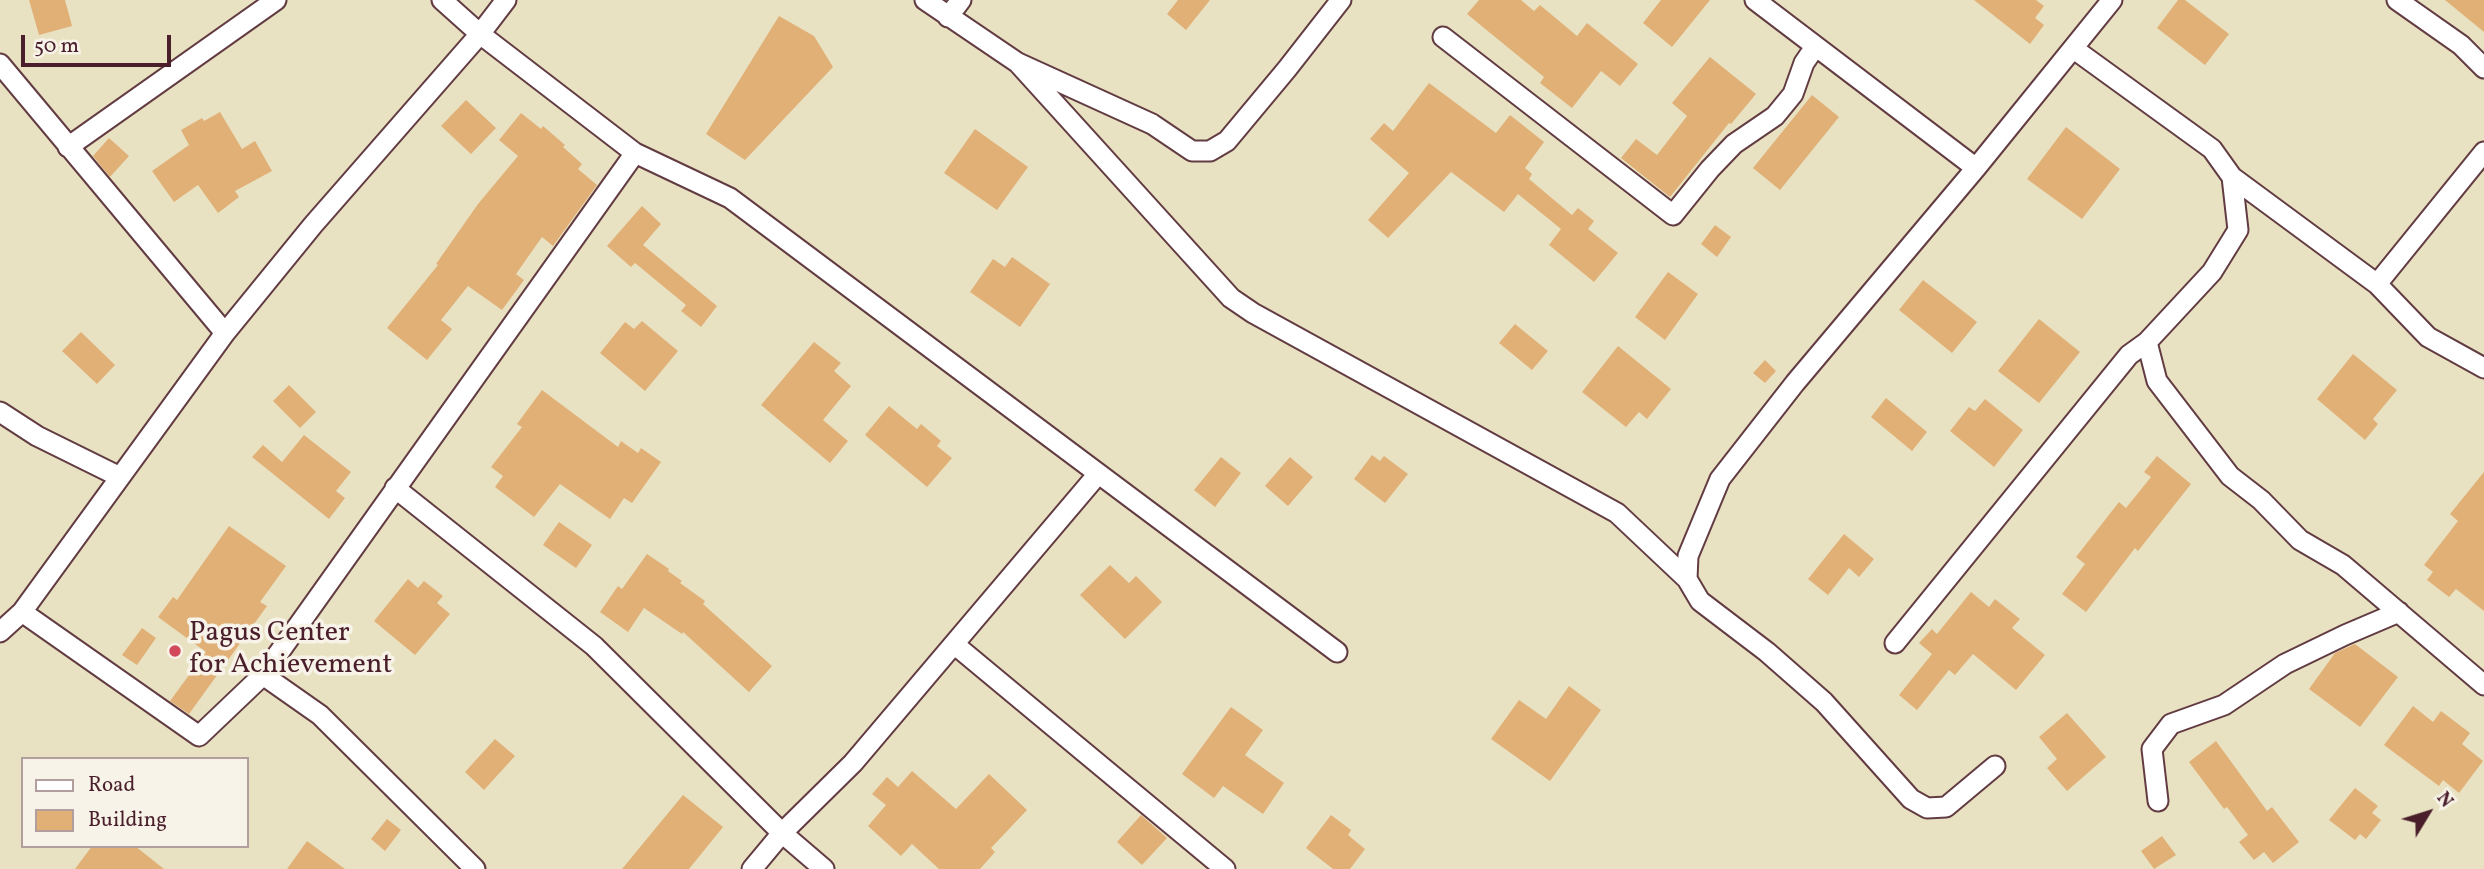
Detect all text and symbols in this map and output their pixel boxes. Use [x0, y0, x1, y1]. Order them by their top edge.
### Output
scale bar [24, 21, 175, 65]
text: 50 m [34, 32, 79, 61]
place label: Pagus Center for Achievement [189, 618, 392, 684]
marker: Pagus Center for Achievement [167, 643, 183, 659]
legend [21, 757, 248, 848]
text: Road [88, 771, 135, 800]
north arrow [2393, 778, 2463, 848]
text: N [2430, 787, 2459, 814]
text: Building [88, 806, 167, 835]

